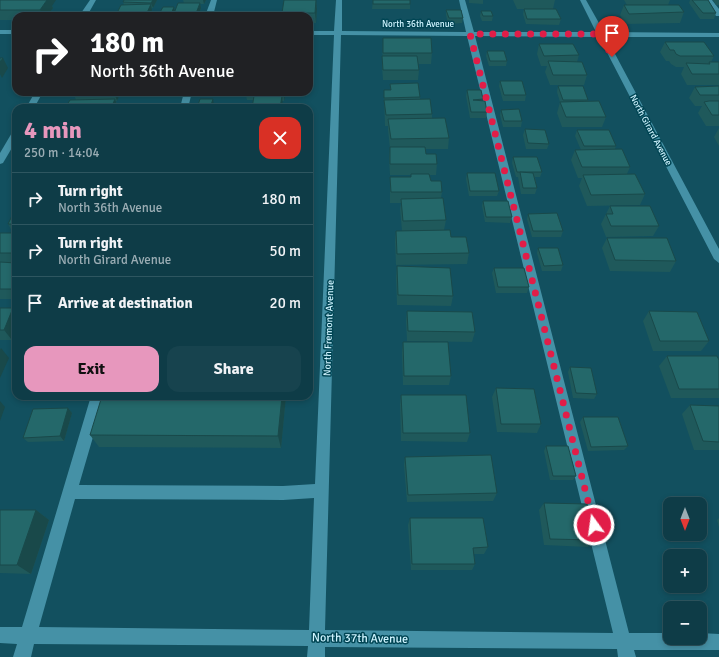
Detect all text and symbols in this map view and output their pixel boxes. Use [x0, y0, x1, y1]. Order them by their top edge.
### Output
pin [595, 16, 629, 57]
street label: North 36th Avenue [382, 19, 455, 30]
icon: arrive [601, 22, 623, 44]
text: 180 m [90, 26, 164, 60]
icon: right [24, 28, 76, 80]
text: North 36th Avenue [90, 60, 234, 82]
street label: North Girard Avenue [627, 93, 674, 168]
text: 4 min [24, 115, 82, 145]
button: close [259, 117, 301, 159]
text: 250 m · 14:04 [24, 145, 100, 161]
text: Turn right [58, 182, 123, 200]
icon: right [24, 188, 46, 210]
text: 180 m [261, 190, 301, 208]
text: North 36th Avenue [58, 200, 162, 216]
text: Turn right [58, 234, 123, 252]
icon: right [24, 240, 46, 262]
text: 50 m [270, 242, 301, 260]
text: North Girard Avenue [58, 252, 171, 268]
street label: North Fremont Avenue [321, 280, 337, 376]
icon: arrive [24, 292, 46, 314]
text: Arrive at destination [58, 294, 193, 312]
text: 20 m [270, 294, 301, 312]
button: Exit [24, 346, 159, 392]
button: Share [167, 346, 301, 392]
north arrow [663, 497, 707, 541]
map controls [663, 497, 707, 645]
position arrow [573, 504, 615, 546]
button: + [663, 549, 707, 593]
button: − [663, 601, 707, 645]
street label: North 37th Avenue [312, 630, 408, 647]

